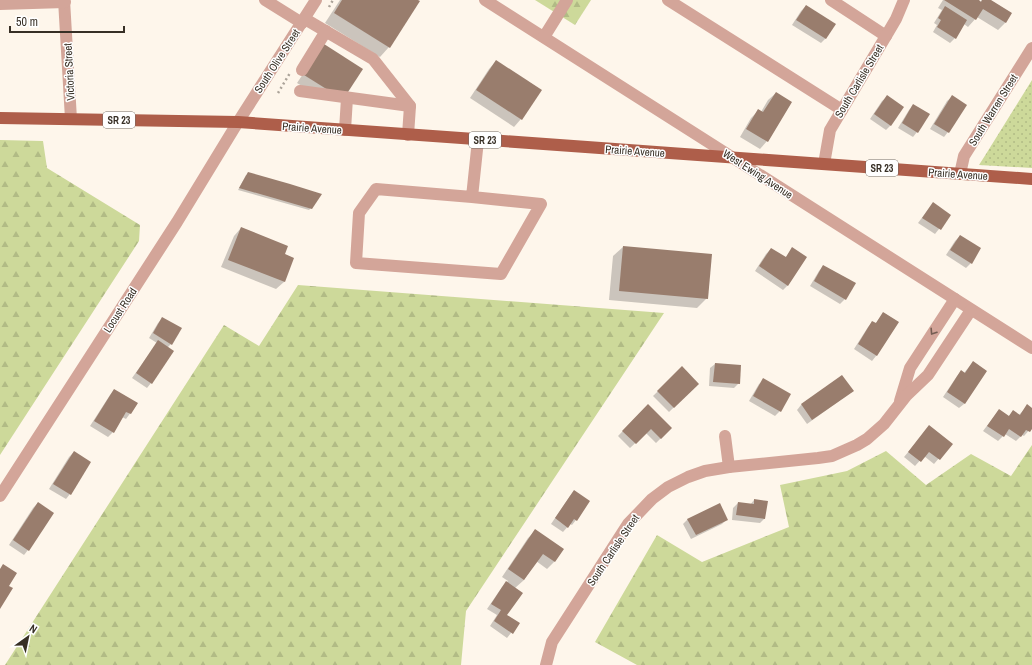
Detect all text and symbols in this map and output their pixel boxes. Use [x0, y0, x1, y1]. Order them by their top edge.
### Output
scale bar [10, 8, 124, 34]
text: 50 m [16, 14, 38, 30]
street label: South Olive Street [251, 26, 303, 96]
street label: South Carlisle Street [832, 41, 887, 120]
street label: Victoria Street [60, 42, 77, 101]
street label: South Warren Street [965, 71, 1021, 148]
road number: SR 23 [103, 112, 135, 128]
street label: Prairie Avenue [282, 119, 342, 137]
road number: SR 23 [469, 132, 501, 148]
street label: Prairie Avenue [605, 142, 665, 160]
street label: West Ewing Avenue [720, 146, 796, 202]
road number: SR 23 [866, 160, 898, 176]
street label: Prairie Avenue [928, 165, 988, 183]
street label: Locust Road [100, 285, 140, 335]
one-way arrow [931, 328, 938, 335]
street label: South Carlisle Street [584, 511, 642, 588]
north arrow [8, 617, 48, 657]
text: N [27, 621, 40, 636]

